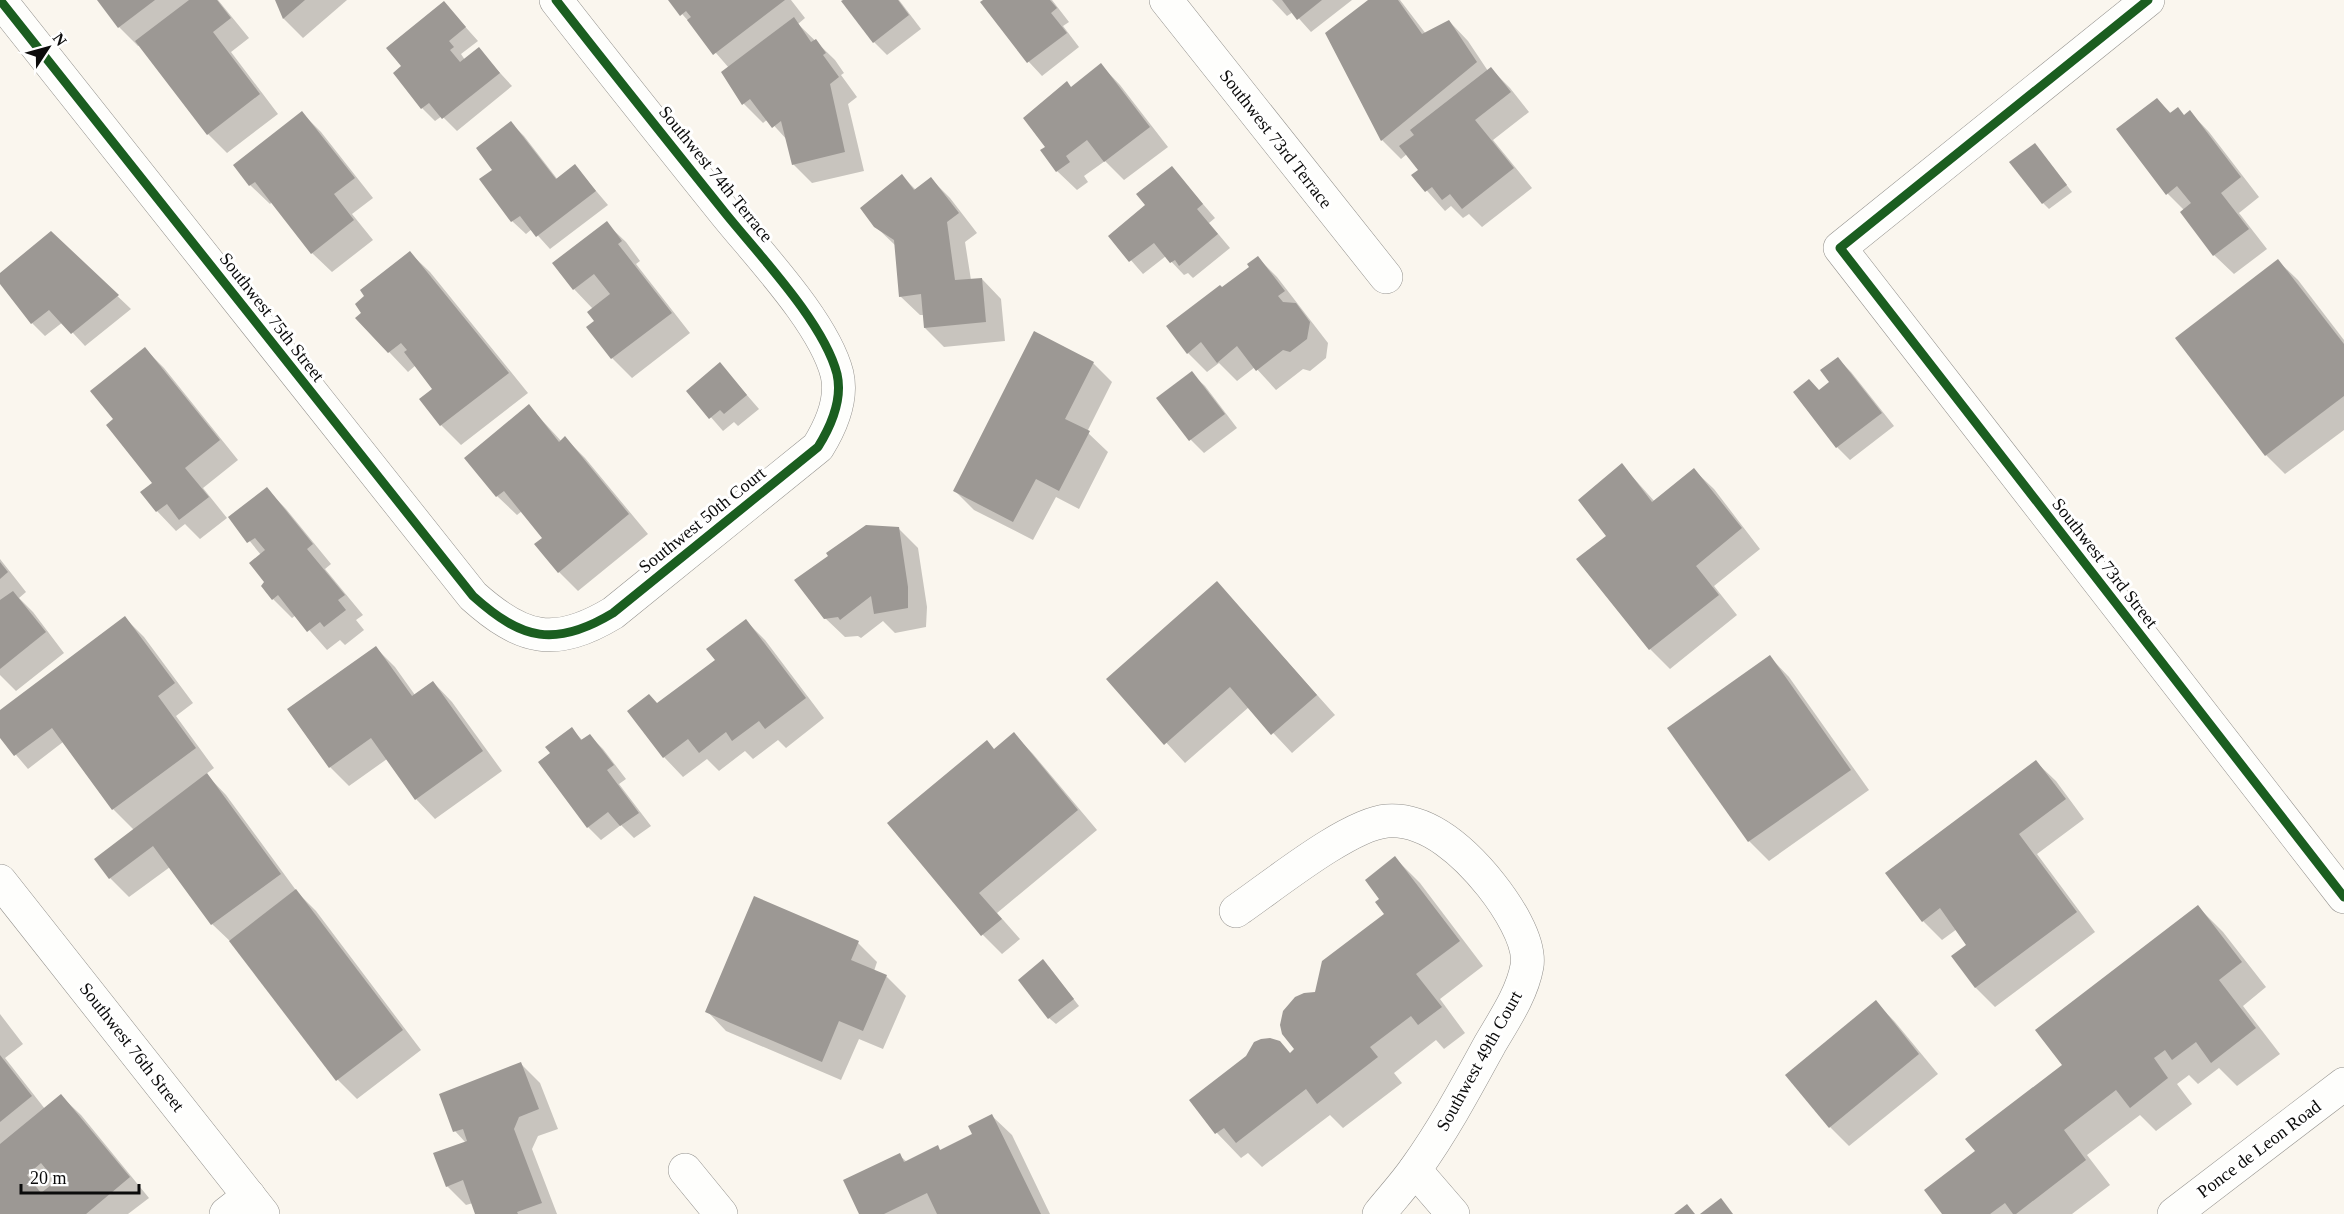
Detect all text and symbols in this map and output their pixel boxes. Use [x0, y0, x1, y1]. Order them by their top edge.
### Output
north arrow [18, 18, 78, 78]
text: N [49, 30, 70, 50]
street label: Southwest 73rd Terrace [1216, 66, 1336, 212]
street label: Southwest 74th Terrace [655, 102, 777, 246]
street label: Southwest 75th Street [215, 249, 329, 385]
street label: Southwest 50th Court [635, 463, 769, 577]
street label: Southwest 73rd Street [2048, 494, 2162, 632]
street label: Southwest 76th Street [75, 979, 189, 1115]
street label: Southwest 49th Court [1432, 987, 1526, 1135]
street label: Ponce de Leon Road [2193, 1096, 2325, 1202]
scale bar [21, 1157, 140, 1195]
text: 20 m [30, 1168, 67, 1188]

